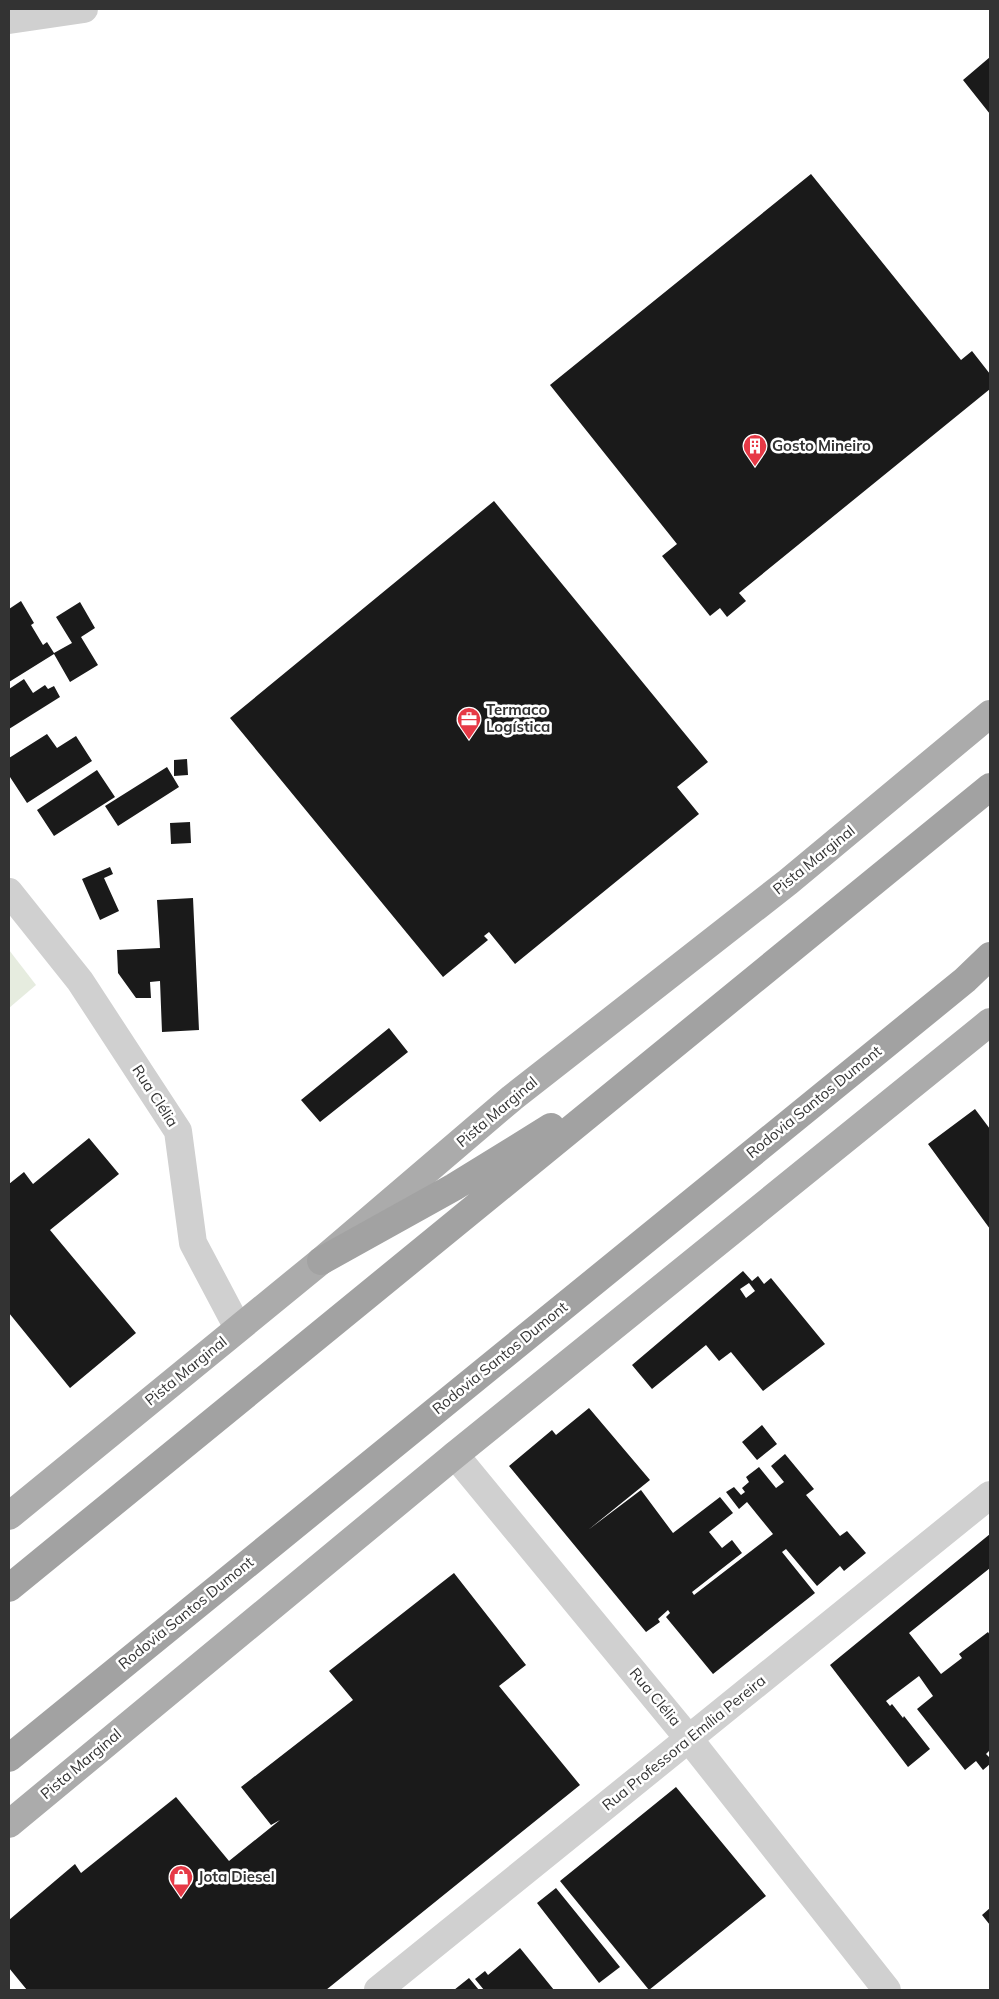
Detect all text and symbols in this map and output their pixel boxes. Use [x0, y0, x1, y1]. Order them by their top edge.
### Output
building icon: Gosto Mineiro [742, 433, 768, 467]
place label: Gosto Mineiro [772, 436, 871, 455]
place label: Termaco Logística [486, 700, 550, 736]
office icon: Termaco Logística [456, 706, 482, 740]
street label: Pista Marginal [769, 821, 859, 898]
street label: Rodovia Santos Dumont [742, 1041, 885, 1162]
street label: Rua Clélia [128, 1061, 182, 1130]
street label: Pista Marginal [452, 1072, 541, 1151]
street label: Rodovia Santos Dumont [428, 1297, 571, 1418]
street label: Pista Marginal [141, 1332, 231, 1409]
street label: Rodovia Santos Dumont [114, 1552, 257, 1673]
street label: Rua Clélia [626, 1664, 685, 1730]
street label: Rua Professora Emília Pereira [598, 1671, 769, 1814]
street label: Pista Marginal [36, 1724, 125, 1803]
shop icon: Jota Diesel [168, 1864, 194, 1898]
place label: Jota Diesel [198, 1867, 275, 1886]

